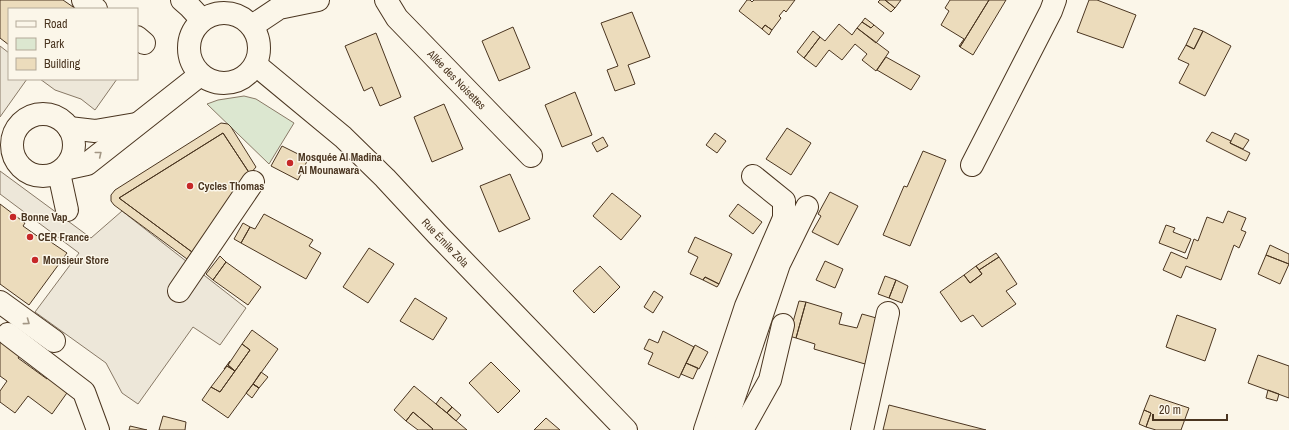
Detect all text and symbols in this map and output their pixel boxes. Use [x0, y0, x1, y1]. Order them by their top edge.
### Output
legend [8, 8, 138, 80]
text: Road [44, 16, 68, 32]
text: Park [44, 36, 64, 52]
street label: Allée des Noisettes [424, 46, 489, 113]
text: Building [44, 56, 81, 72]
place label: Mosquée Al Madina Al Mounawara [298, 150, 382, 177]
one-way arrow [95, 152, 102, 159]
marker: Mosquée Al Madina Al Mounawara [285, 158, 295, 168]
place label: Cycles Thomas [198, 179, 264, 193]
marker: Cycles Thomas [185, 181, 195, 191]
place label: Bonne Vap [21, 210, 68, 224]
marker: Bonne Vap [8, 212, 18, 222]
street label: Rue Émile Zola [419, 215, 472, 270]
place label: CER France [38, 230, 89, 244]
marker: CER France [25, 232, 35, 242]
place label: Monsieur Store [43, 253, 109, 267]
marker: Monsieur Store [30, 255, 40, 265]
one-way arrow [23, 317, 30, 325]
scale bar [1153, 396, 1227, 422]
text: 20 m [1159, 402, 1181, 418]

